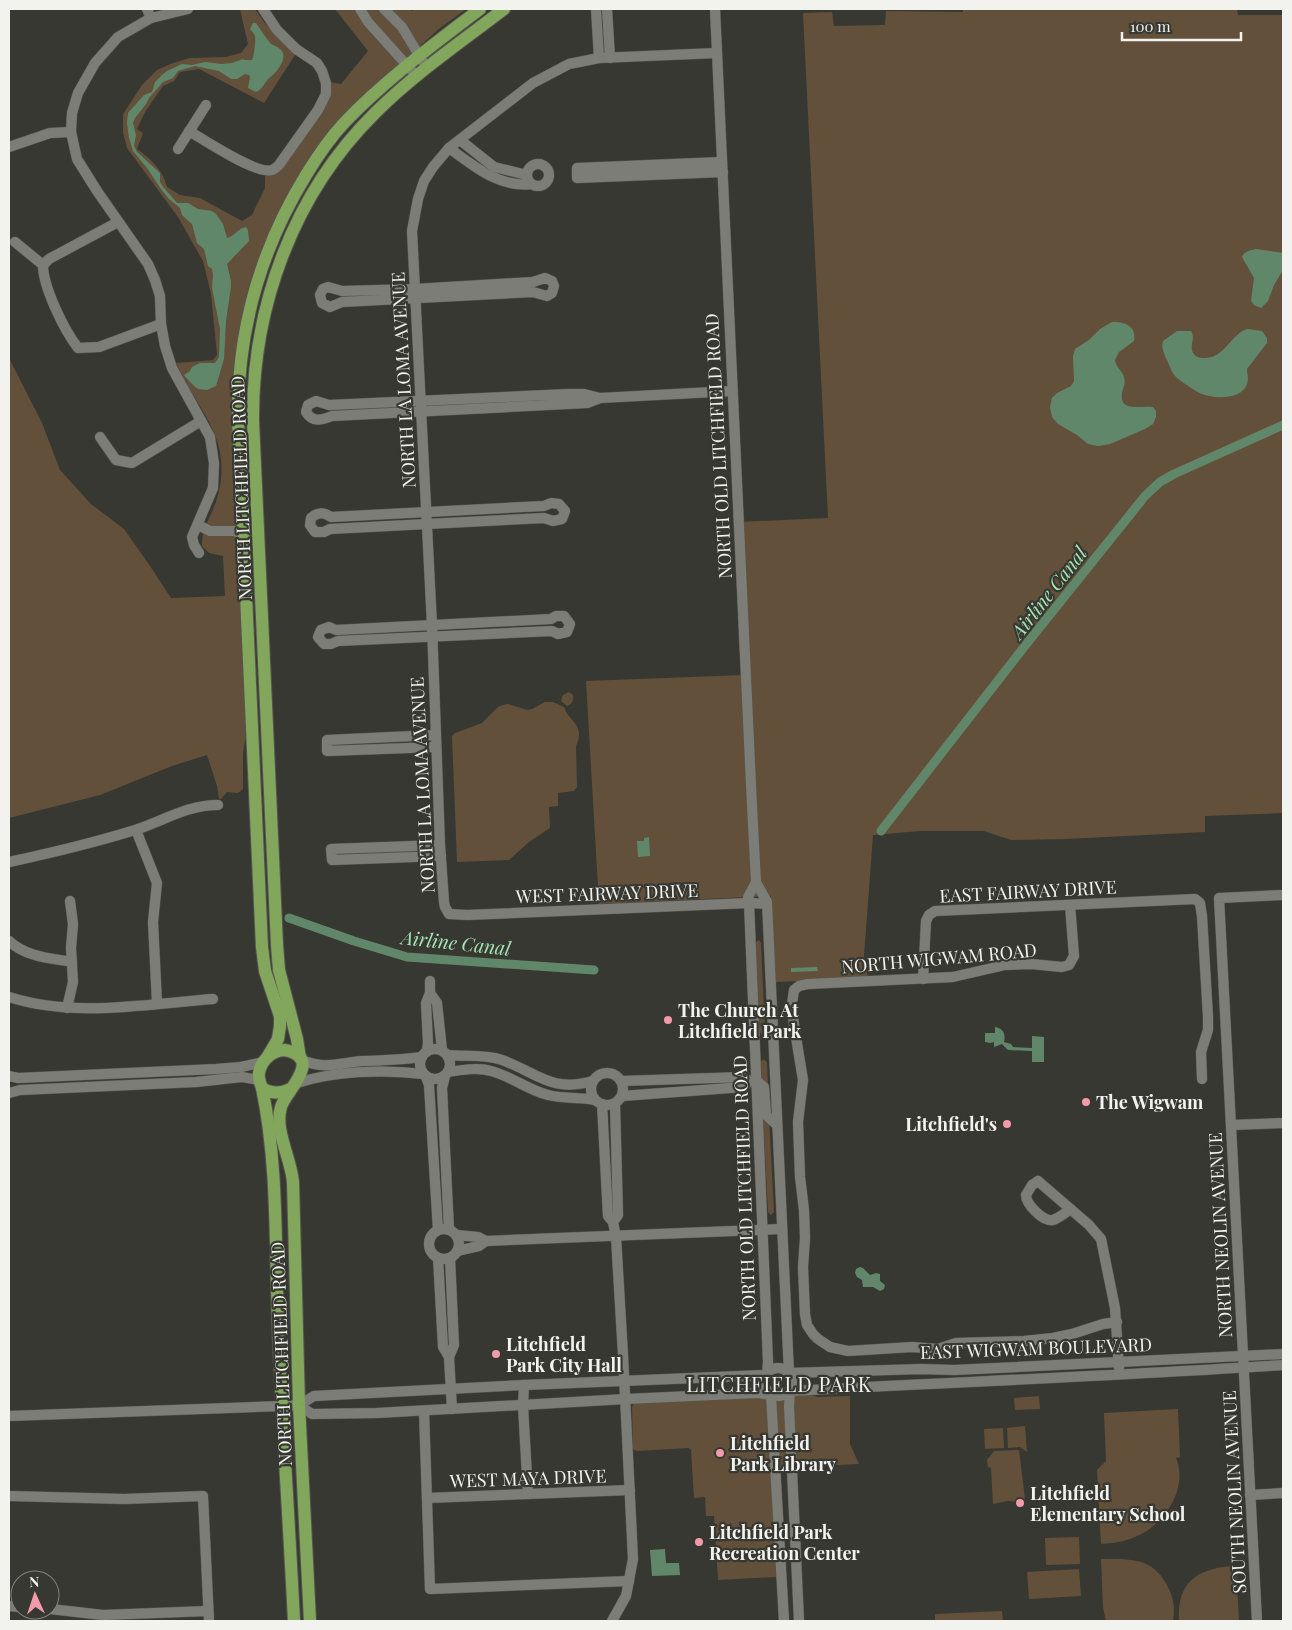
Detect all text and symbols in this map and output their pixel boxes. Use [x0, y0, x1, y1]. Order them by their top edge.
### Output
scale bar [1122, 10, 1241, 42]
text: 100 m [1130, 16, 1171, 36]
street label: NORTH LA LOMA AVENUE [385, 271, 421, 489]
street label: NORTH OLD LITCHFIELD ROAD [699, 313, 737, 579]
street label: NORTH LITCHFIELD ROAD [225, 375, 257, 601]
water label: Airline Canal [1003, 540, 1092, 645]
street label: NORTH LA LOMA AVENUE [404, 676, 440, 894]
street label: EAST FAIRWAY DRIVE [939, 874, 1117, 908]
street label: WEST FAIRWAY DRIVE [514, 878, 699, 908]
water label: Airline Canal [398, 923, 513, 961]
street label: NORTH WIGWAM ROAD [840, 938, 1038, 978]
place label: The Church At Litchfield Park [678, 998, 802, 1043]
marker: The Church At Litchfield Park [662, 1014, 674, 1026]
street label: NORTH OLD LITCHFIELD ROAD [727, 1055, 761, 1321]
place label: The Wigwam [1096, 1090, 1204, 1114]
marker: The Wigwam [1080, 1096, 1092, 1108]
place label: Litchfield's [905, 1112, 997, 1136]
marker: Litchfield's [1001, 1118, 1013, 1130]
street label: NORTH NEOLIN AVENUE [1203, 1132, 1237, 1338]
street label: NORTH LITCHFIELD ROAD [265, 1241, 297, 1467]
place label: Litchfield Park City Hall [506, 1332, 622, 1377]
street label: EAST WIGWAM BOULEVARD [920, 1332, 1152, 1364]
marker: Litchfield Park City Hall [490, 1348, 502, 1360]
district label: LITCHFIELD PARK [686, 1370, 872, 1397]
street label: SOUTH NEOLIN AVENUE [1217, 1390, 1251, 1594]
place label: Litchfield Park Library [730, 1431, 837, 1476]
marker: Litchfield Park Library [714, 1447, 726, 1459]
street label: WEST MAYA DRIVE [448, 1463, 607, 1493]
place label: Litchfield Elementary School [1030, 1481, 1186, 1526]
marker: Litchfield Elementary School [1014, 1497, 1026, 1509]
place label: Litchfield Park Recreation Center [709, 1520, 860, 1565]
marker: Litchfield Park Recreation Center [693, 1536, 705, 1548]
north arrow [10, 1570, 60, 1620]
text: N [29, 1572, 40, 1591]

